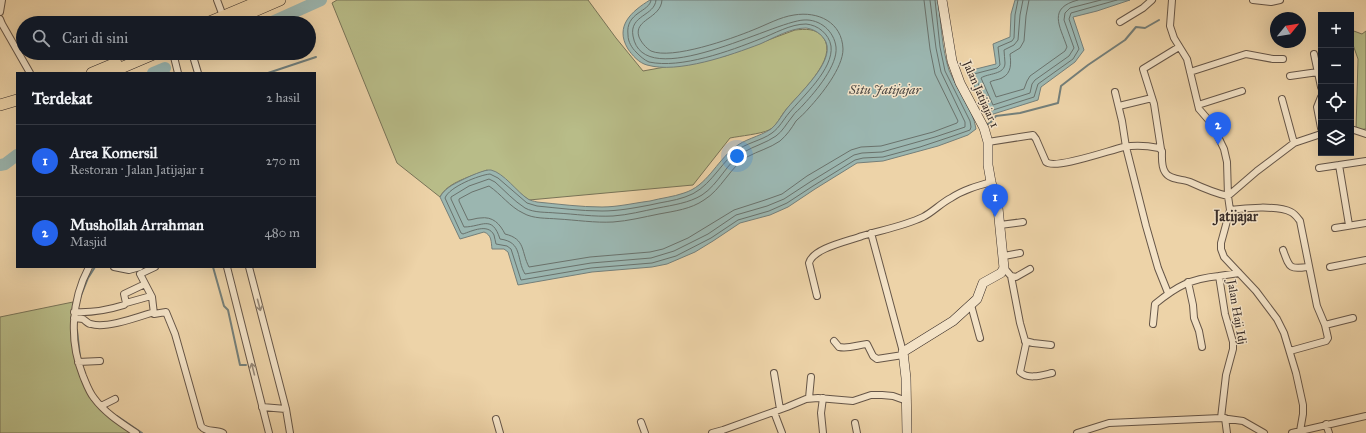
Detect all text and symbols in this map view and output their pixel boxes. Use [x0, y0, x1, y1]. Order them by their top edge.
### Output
north arrow [1270, 12, 1306, 48]
map controls [1318, 12, 1354, 156]
button: + [1318, 12, 1354, 48]
search box [16, 16, 316, 60]
icon: search [30, 27, 52, 49]
text: Cari di sini [62, 29, 128, 47]
button: − [1318, 48, 1354, 84]
street label: Jalan Jatijajar 1 [958, 56, 1002, 130]
water label: Situ Jatijajar [848, 82, 921, 98]
button: locate [1318, 84, 1354, 120]
text: Terdekat [32, 88, 92, 109]
text: 2 hasil [266, 90, 300, 106]
pin: 2 [1205, 112, 1231, 145]
button: layers [1318, 120, 1354, 156]
text: Area Komersil [70, 144, 158, 162]
your location [727, 146, 747, 166]
text: 1 [42, 153, 48, 169]
text: 270 m [266, 153, 300, 169]
text: Restoran · Jalan Jatijajar 1 [70, 162, 204, 178]
pin: 1 [982, 184, 1008, 217]
district label: Jatijajar [1212, 208, 1259, 226]
text: Mushollah Arrahman [70, 216, 204, 234]
text: 2 [42, 225, 48, 241]
text: 480 m [265, 225, 300, 241]
text: Masjid [70, 234, 107, 250]
street label: Jalan Haji Idj [1223, 277, 1250, 346]
one-way arrow [256, 298, 263, 311]
one-way arrow [248, 363, 256, 376]

